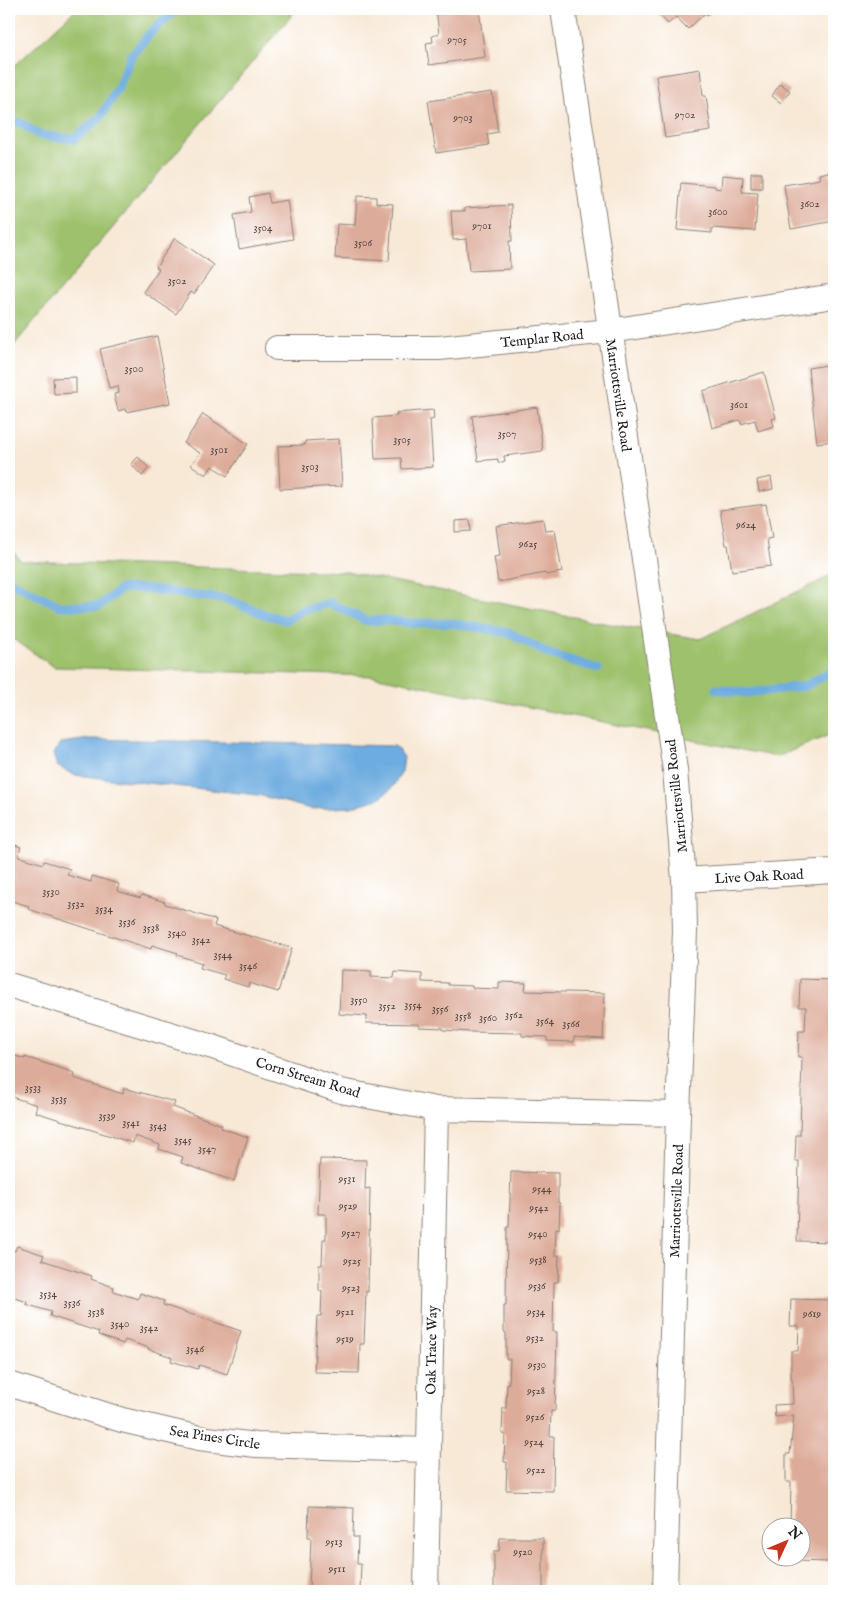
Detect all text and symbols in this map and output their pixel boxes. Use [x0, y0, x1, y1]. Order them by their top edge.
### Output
house number: 9705 [446, 33, 467, 47]
house number: 9702 [674, 108, 695, 122]
house number: 9703 [452, 111, 473, 125]
house number: 3602 [800, 197, 820, 211]
house number: 3600 [708, 205, 728, 219]
house number: 9701 [471, 219, 492, 233]
house number: 3504 [254, 221, 273, 235]
house number: 3506 [354, 236, 372, 250]
house number: 3502 [168, 274, 186, 288]
street label: Templar Road [500, 326, 585, 352]
street label: Marriottsville Road [601, 337, 635, 453]
house number: 3500 [125, 362, 143, 376]
house number: 3601 [730, 398, 748, 412]
house number: 3507 [498, 427, 516, 441]
house number: 3505 [393, 433, 411, 447]
house number: 3501 [210, 443, 228, 457]
house number: 3503 [301, 460, 319, 474]
house number: 9624 [735, 518, 757, 532]
house number: 9625 [518, 537, 537, 551]
street label: Marriottsville Road [662, 738, 692, 854]
street label: Live Oak Road [714, 866, 805, 888]
house number: 3530 [42, 885, 60, 899]
house number: 3532 [67, 897, 85, 911]
house number: 3534 [95, 902, 113, 916]
house number: 3536 [119, 915, 136, 929]
house number: 3538 [143, 921, 159, 935]
house number: 3540 [168, 926, 186, 940]
house number: 3542 [192, 933, 210, 947]
house number: 3544 [214, 948, 233, 962]
house number: 3546 [239, 959, 257, 973]
house number: 3550 [350, 993, 368, 1007]
house number: 3554 [404, 998, 422, 1012]
house number: 3552 [378, 999, 396, 1013]
house number: 3556 [432, 1002, 449, 1016]
house number: 3562 [505, 1008, 523, 1022]
house number: 3558 [455, 1009, 471, 1023]
house number: 3560 [479, 1011, 497, 1025]
house number: 3564 [536, 1014, 555, 1028]
house number: 3566 [562, 1017, 580, 1031]
street label: Corn Stream Road [253, 1054, 363, 1103]
house number: 3533 [25, 1081, 41, 1095]
house number: 3535 [51, 1092, 67, 1106]
house number: 3539 [98, 1109, 116, 1123]
house number: 3541 [122, 1116, 140, 1130]
house number: 3543 [149, 1119, 167, 1133]
house number: 3545 [174, 1133, 192, 1147]
house number: 3547 [198, 1142, 216, 1156]
street label: Marriottsville Road [666, 1143, 688, 1258]
house number: 9531 [338, 1172, 356, 1186]
house number: 9544 [531, 1182, 552, 1196]
house number: 9529 [338, 1199, 358, 1213]
house number: 9542 [528, 1201, 549, 1215]
house number: 9527 [341, 1226, 360, 1240]
house number: 9540 [527, 1227, 548, 1241]
house number: 9538 [528, 1253, 547, 1267]
house number: 9525 [342, 1254, 361, 1268]
house number: 9536 [527, 1279, 546, 1293]
house number: 9523 [341, 1281, 360, 1295]
house number: 3534 [39, 1287, 57, 1301]
house number: 3536 [64, 1296, 81, 1310]
house number: 3538 [88, 1305, 104, 1319]
house number: 9521 [335, 1305, 354, 1319]
street label: Oak Trace Way [422, 1305, 442, 1395]
house number: 9534 [526, 1305, 546, 1319]
house number: 9619 [802, 1307, 821, 1321]
house number: 3540 [111, 1317, 129, 1331]
house number: 3542 [140, 1321, 158, 1335]
house number: 9532 [525, 1331, 544, 1345]
house number: 9519 [335, 1332, 354, 1346]
house number: 3546 [186, 1342, 204, 1356]
house number: 9530 [527, 1358, 546, 1372]
house number: 9528 [526, 1384, 545, 1398]
house number: 9526 [525, 1410, 545, 1424]
street label: Sea Pines Circle [168, 1422, 262, 1454]
house number: 9524 [523, 1435, 544, 1449]
house number: 9522 [525, 1463, 546, 1477]
north arrow [760, 1518, 810, 1568]
text: N [783, 1522, 805, 1544]
house number: 9513 [325, 1535, 343, 1549]
house number: 9520 [512, 1545, 533, 1559]
house number: 9511 [328, 1562, 345, 1576]

